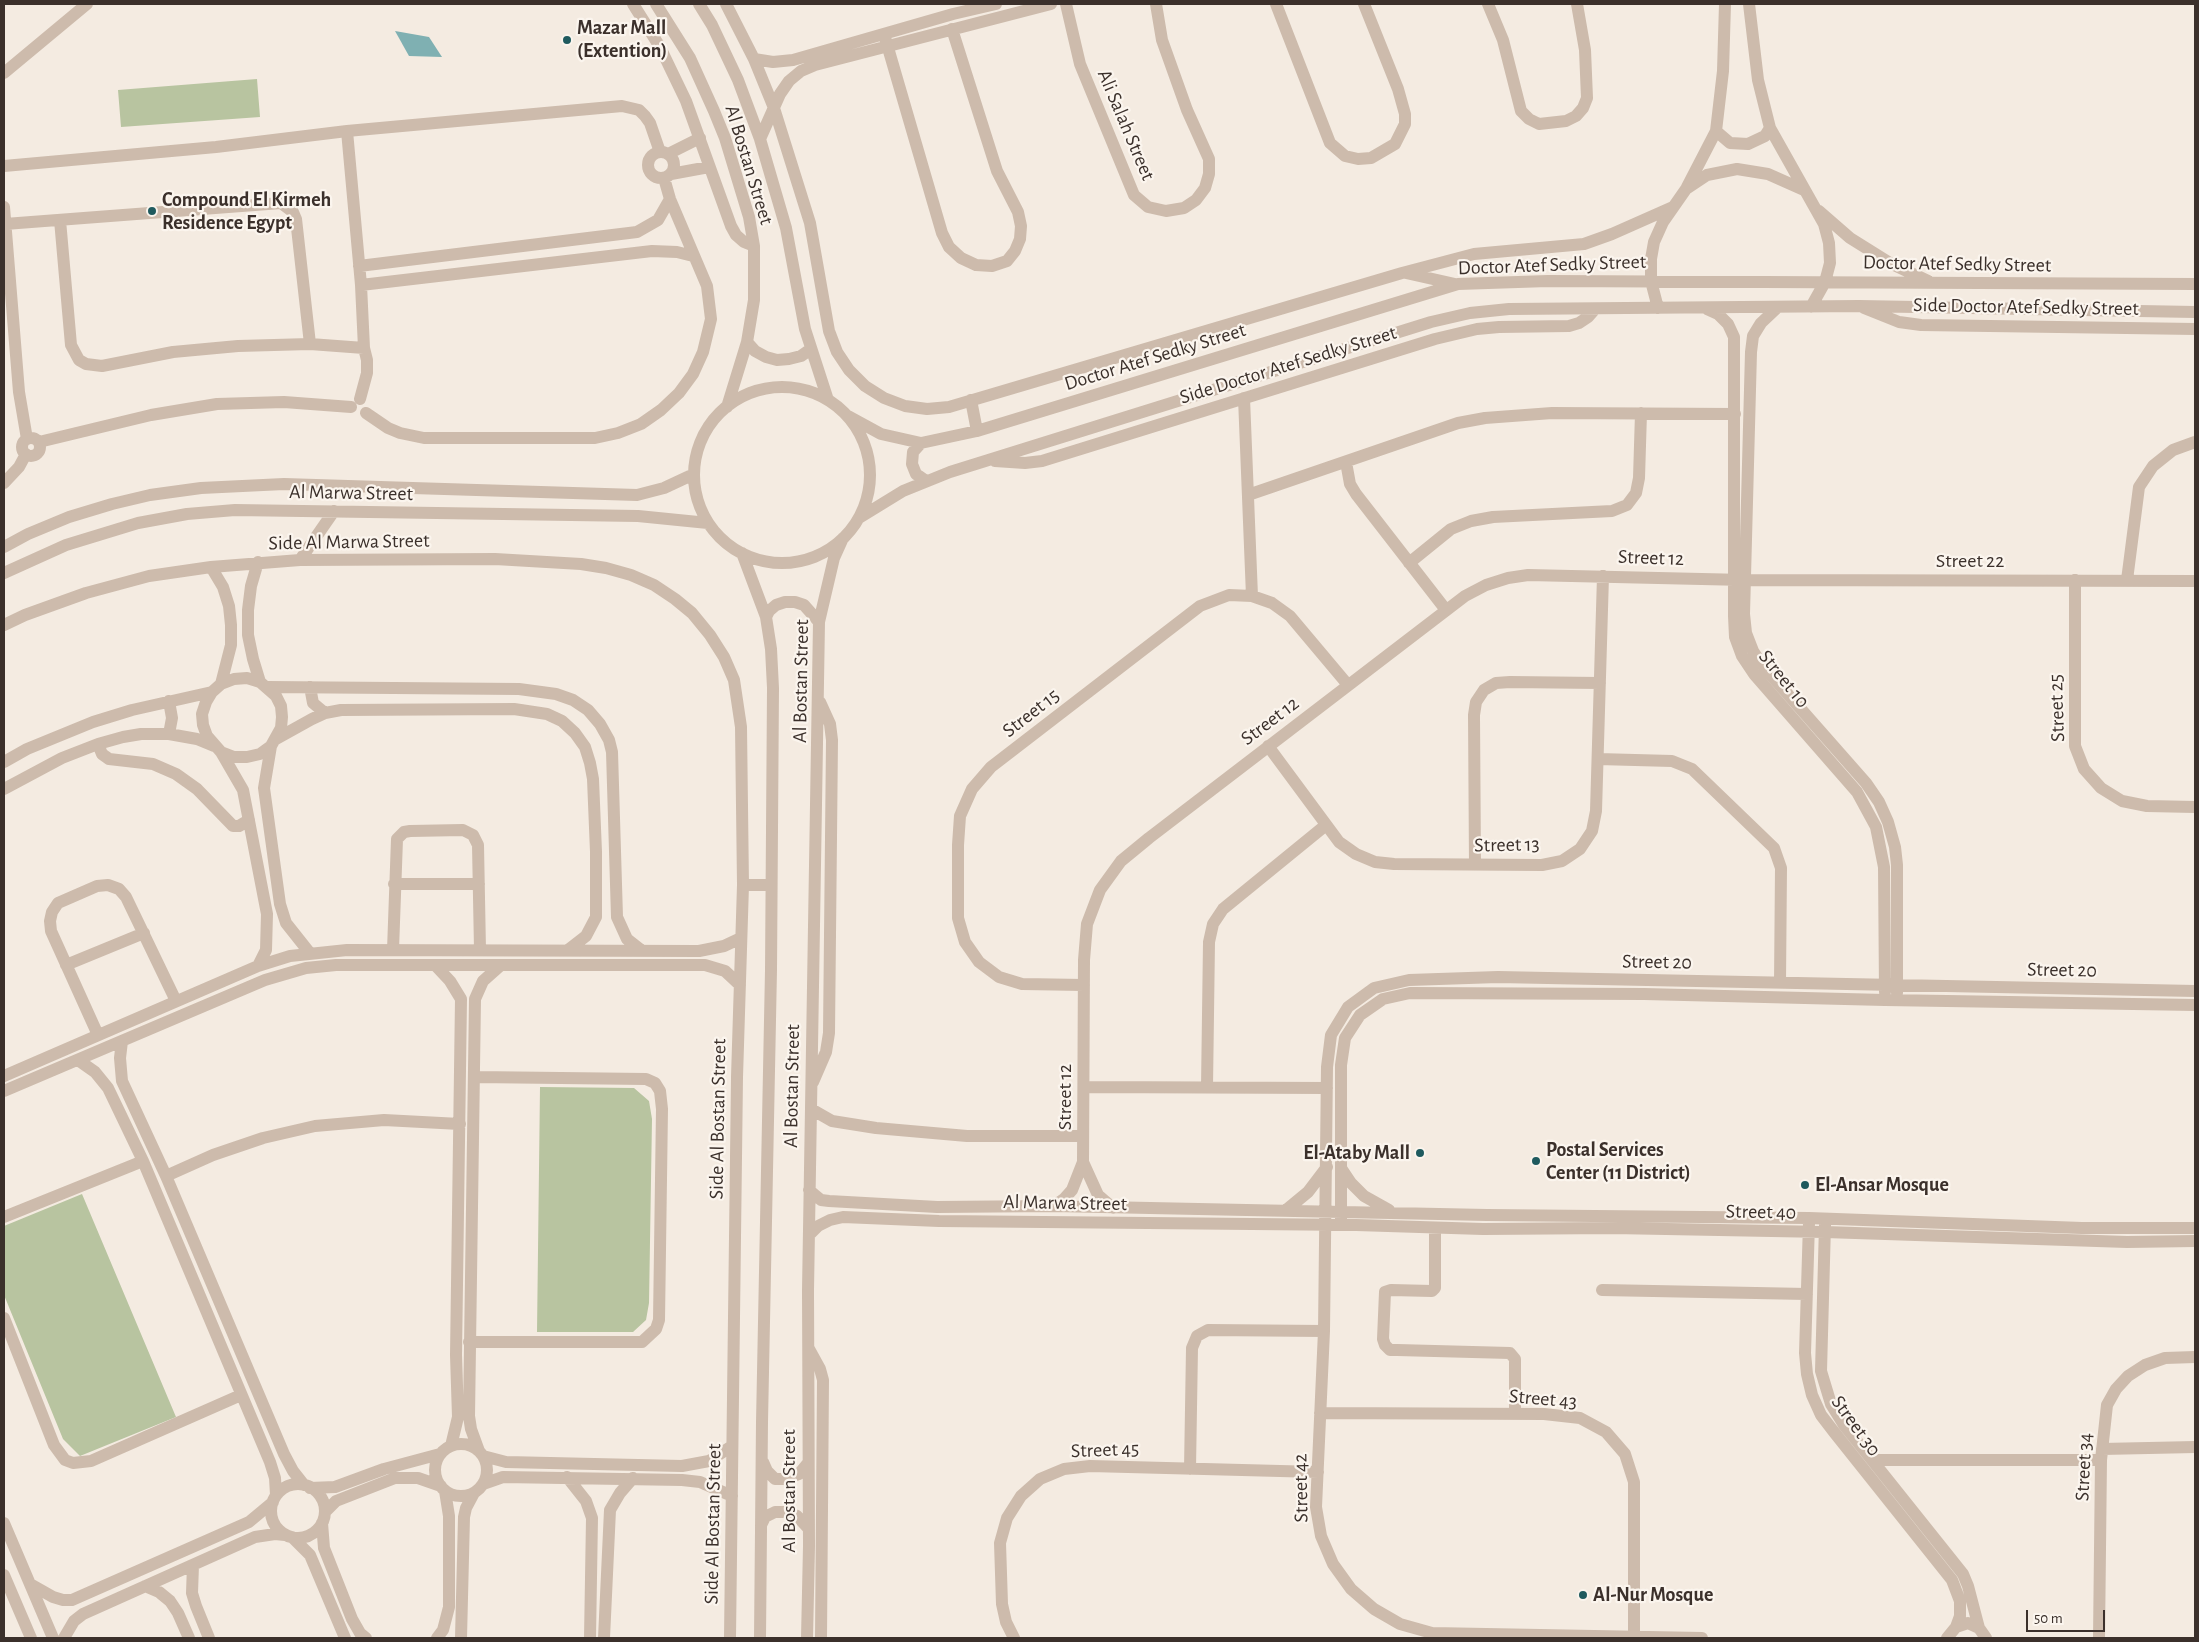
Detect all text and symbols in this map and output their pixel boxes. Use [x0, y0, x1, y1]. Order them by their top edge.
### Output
place label: Mazar Mall (Extention) [577, 16, 667, 63]
marker: Mazar Mall (Extention) [561, 34, 573, 46]
street label: Ali Salah Street [1092, 66, 1160, 184]
street label: Al Bostan Street [719, 102, 779, 228]
place label: Compound El Kirmeh Residence Egypt [162, 188, 331, 235]
marker: Compound El Kirmeh Residence Egypt [146, 205, 158, 217]
street label: Doctor Atef Sedky Street [1457, 250, 1647, 280]
street label: Doctor Atef Sedky Street [1863, 250, 2051, 278]
street label: Side Doctor Atef Sedky Street [1913, 293, 2139, 321]
street label: Doctor Atef Sedky Street [1061, 318, 1249, 396]
street label: Side Doctor Atef Sedky Street [1177, 321, 1399, 409]
street label: Al Marwa Street [289, 480, 413, 506]
street label: Side Al Marwa Street [268, 529, 430, 555]
street label: Street 12 [1617, 545, 1685, 571]
street label: Street 22 [1936, 549, 2004, 573]
street label: Al Bostan Street [788, 619, 814, 743]
street label: Street 10 [1753, 645, 1815, 713]
street label: Street 25 [2044, 674, 2070, 742]
street label: Street 15 [998, 683, 1064, 743]
street label: Street 12 [1236, 691, 1304, 751]
street label: Street 13 [1474, 832, 1540, 858]
street label: Street 20 [1622, 949, 1692, 975]
street label: Street 20 [2027, 957, 2097, 983]
street label: Al Bostan Street [779, 1024, 805, 1148]
street label: Side Al Bostan Street [705, 1038, 731, 1200]
street label: Street 12 [1053, 1064, 1077, 1130]
place label: Postal Services Center (11 District) [1546, 1138, 1691, 1185]
place label: El-Ataby Mall [1303, 1141, 1410, 1165]
marker: El-Ataby Mall [1414, 1147, 1426, 1159]
marker: Postal Services Center (11 District) [1530, 1155, 1542, 1167]
place label: El-Ansar Mosque [1815, 1173, 1949, 1197]
marker: El-Ansar Mosque [1799, 1179, 1811, 1191]
street label: Al Marwa Street [1003, 1190, 1127, 1216]
street label: Street 40 [1726, 1199, 1796, 1225]
street label: Street 43 [1508, 1384, 1578, 1414]
street label: Street 30 [1826, 1391, 1886, 1461]
street label: Al Bostan Street [777, 1429, 801, 1553]
street label: Street 34 [2070, 1432, 2098, 1502]
street label: Street 45 [1070, 1437, 1140, 1463]
street label: Side Al Bostan Street [700, 1443, 726, 1605]
street label: Street 42 [1288, 1453, 1314, 1523]
place label: Al-Nur Mosque [1593, 1583, 1713, 1607]
marker: Al-Nur Mosque [1577, 1589, 1589, 1601]
scale bar [2029, 1600, 2108, 1632]
text: 50 m [2034, 1611, 2063, 1626]

